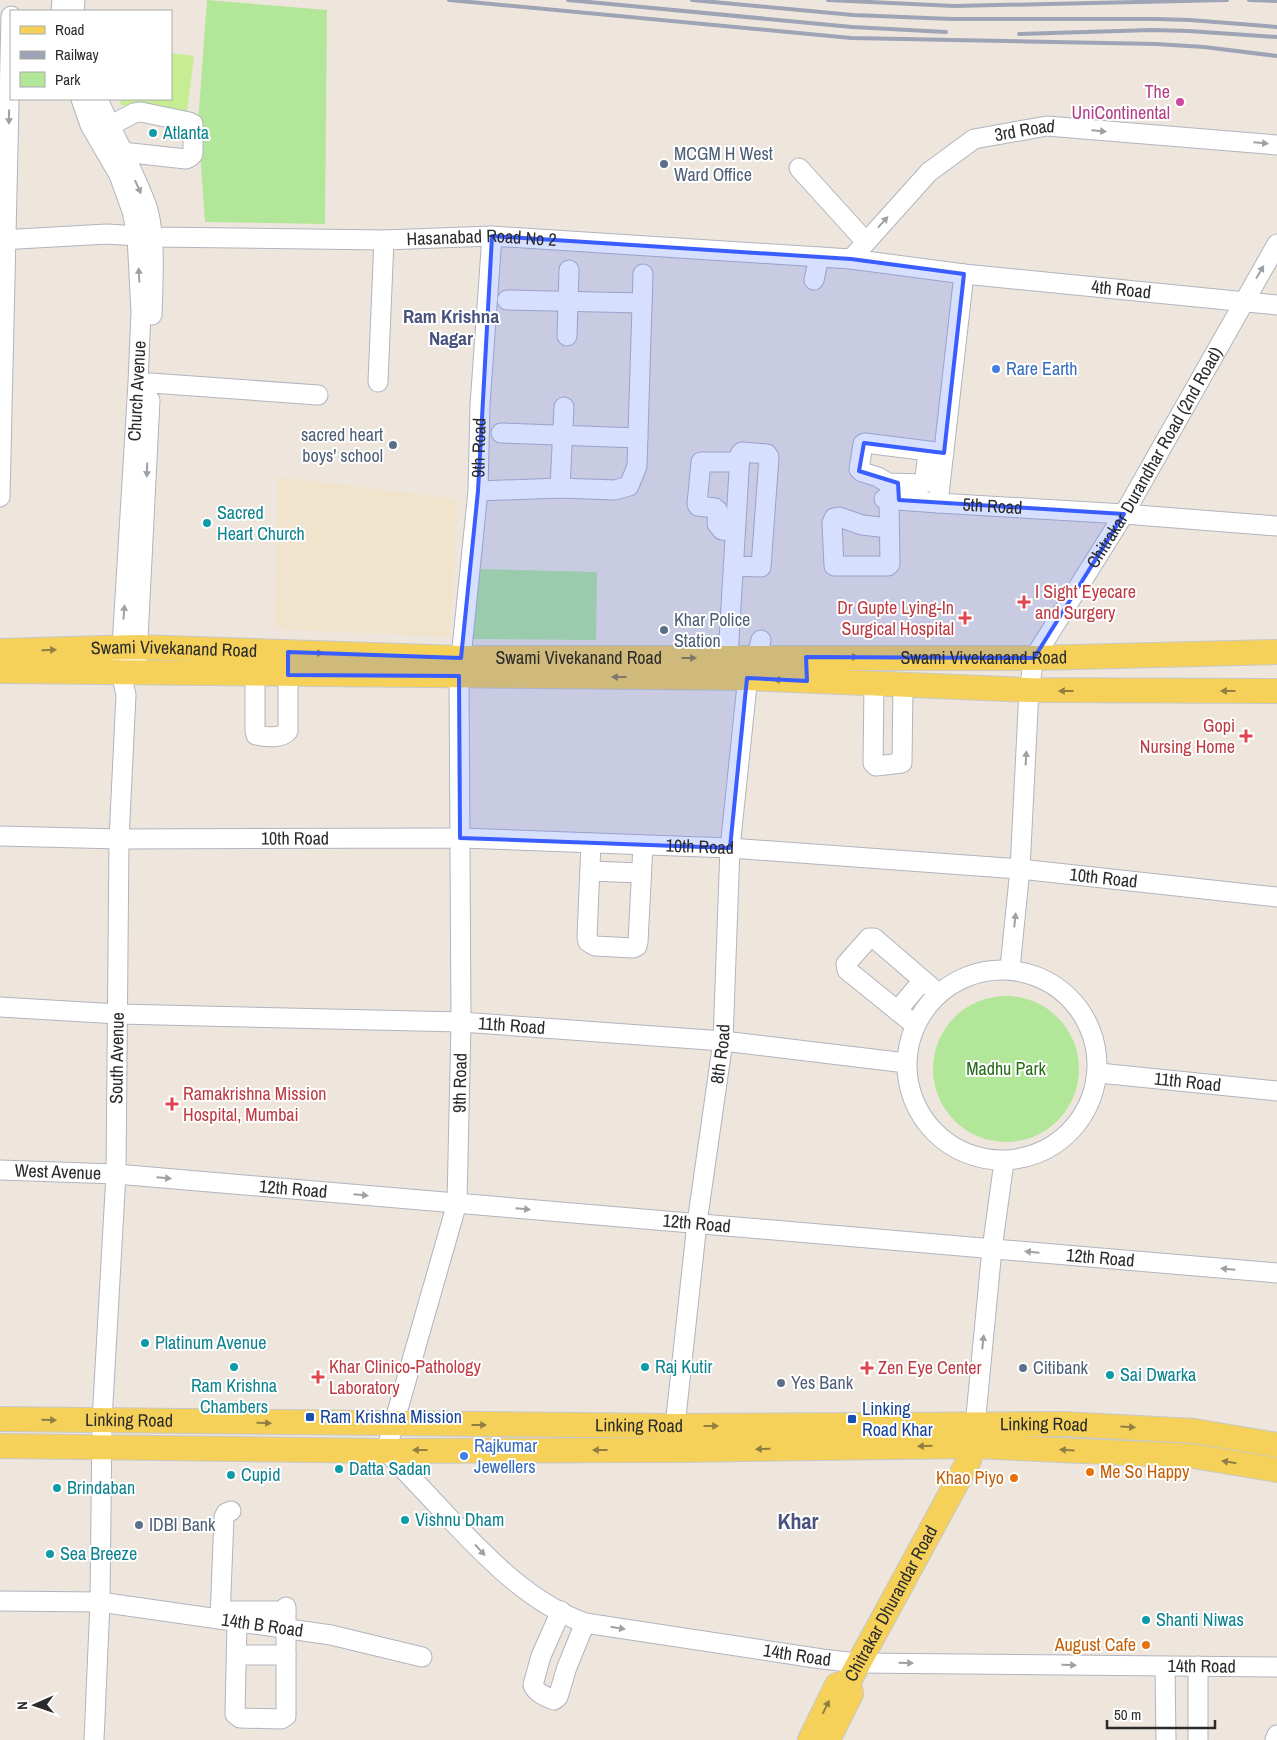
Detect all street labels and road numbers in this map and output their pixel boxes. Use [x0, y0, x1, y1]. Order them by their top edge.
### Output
street label: 3rd Road [992, 113, 1056, 147]
street label: Hasanabad Road No 2 [406, 223, 557, 252]
street label: 4th Road [1090, 274, 1152, 304]
street label: Church Avenue [121, 340, 152, 442]
street label: Chitrakar Durandhar Road (2nd Road) [1080, 342, 1228, 573]
street label: 9th Road [465, 418, 492, 478]
street label: 5th Road [962, 491, 1023, 520]
street label: Swami Vivekanand Road [90, 634, 258, 663]
street label: Swami Vivekanand Road [901, 644, 1067, 670]
street label: Swami Vivekanand Road [496, 645, 662, 670]
street label: 10th Road [261, 825, 329, 851]
street label: 10th Road [665, 833, 734, 860]
street label: 10th Road [1068, 861, 1139, 894]
street label: 11th Road [477, 1010, 546, 1040]
street label: South Avenue [103, 1012, 130, 1104]
street label: 8th Road [704, 1024, 736, 1085]
street label: 9th Road [446, 1053, 473, 1113]
street label: 11th Road [1153, 1066, 1222, 1097]
street label: West Avenue [14, 1158, 102, 1185]
street label: 12th Road [258, 1173, 328, 1204]
street label: 12th Road [662, 1208, 732, 1238]
street label: 12th Road [1065, 1242, 1135, 1273]
street label: Linking Road [85, 1407, 173, 1433]
street label: Linking Road [1000, 1411, 1089, 1437]
street label: Linking Road [595, 1412, 683, 1438]
street label: Chitrakar Dhurandar Road [838, 1521, 943, 1686]
street label: 14th B Road [220, 1607, 305, 1643]
street label: 14th Road [762, 1637, 832, 1672]
street label: 14th Road [1167, 1653, 1236, 1679]

